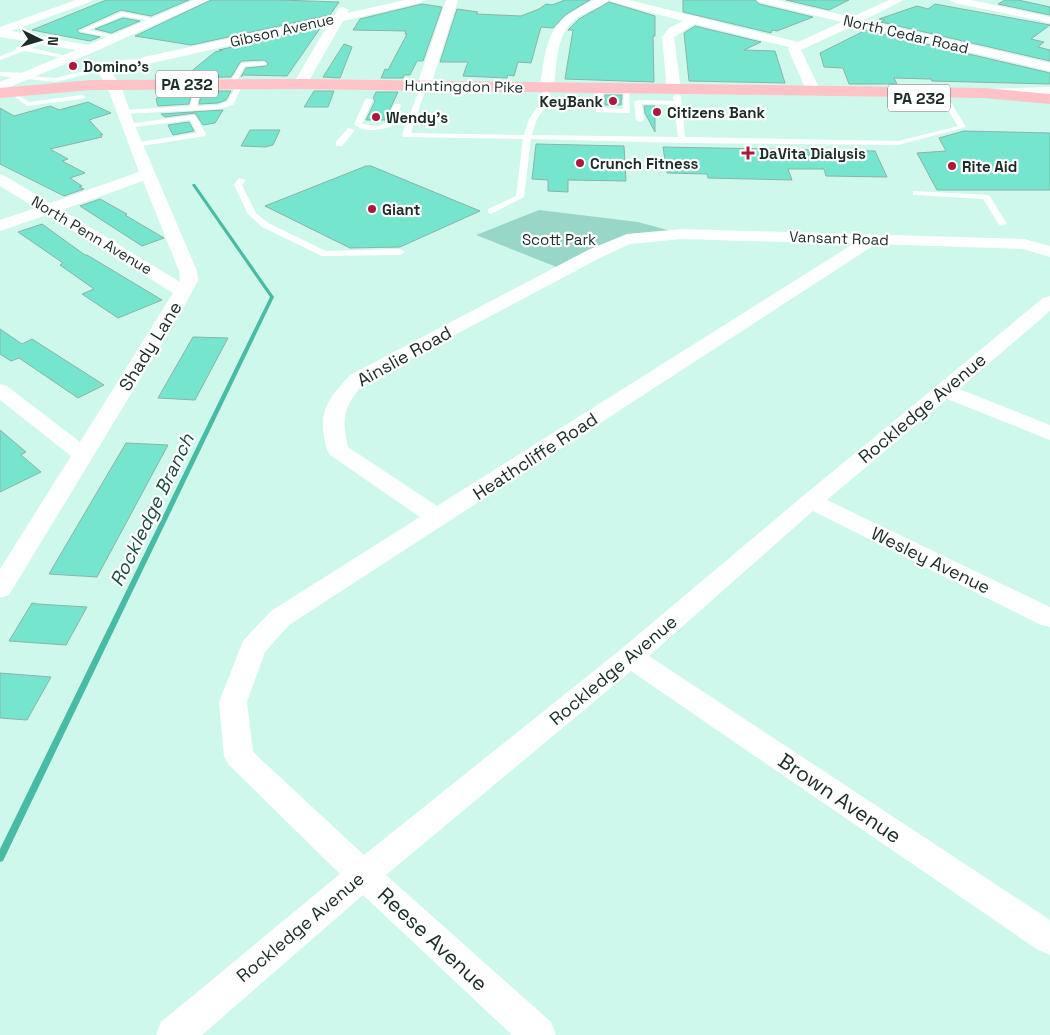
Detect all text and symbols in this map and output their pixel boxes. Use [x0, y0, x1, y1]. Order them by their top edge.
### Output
street label: Gibson Avenue [228, 9, 336, 51]
street label: North Cedar Road [842, 10, 970, 58]
north arrow [15, 15, 65, 65]
text: N [44, 36, 62, 47]
place label: Domino's [83, 57, 149, 76]
marker: Domino's [67, 60, 79, 72]
road number: PA 232 [156, 70, 218, 98]
street label: Huntingdon Pike [405, 75, 524, 97]
road number: PA 232 [888, 85, 950, 112]
place label: KeyBank [540, 92, 604, 111]
marker: KeyBank [607, 95, 619, 107]
place label: Citizens Bank [667, 103, 766, 122]
marker: Citizens Bank [651, 106, 663, 118]
place label: Wendy's [386, 108, 448, 127]
marker: Wendy's [370, 111, 382, 123]
place label: DaVita Dialysis [759, 144, 866, 163]
marker: DaVita Dialysis [741, 146, 755, 160]
place label: Crunch Fitness [590, 154, 699, 173]
marker: Crunch Fitness [574, 157, 586, 169]
place label: Rite Aid [962, 157, 1017, 176]
marker: Rite Aid [946, 160, 958, 172]
street label: North Penn Avenue [28, 191, 156, 279]
place label: Giant [382, 200, 421, 219]
marker: Giant [366, 203, 378, 215]
street label: Vansant Road [789, 227, 889, 249]
park label: Scott Park [522, 230, 596, 249]
street label: Shady Lane [113, 297, 187, 395]
street label: Ainslie Road [353, 321, 455, 391]
street label: Rockledge Avenue [853, 348, 991, 468]
street label: Heathcliffe Road [468, 407, 602, 505]
water label: Rockledge Branch [104, 429, 200, 590]
street label: Wesley Avenue [868, 521, 994, 599]
street label: Rockledge Avenue [544, 610, 682, 730]
street label: Brown Avenue [773, 747, 907, 849]
street label: Rockledge Avenue [231, 867, 369, 987]
street label: Reese Avenue [372, 881, 494, 997]

